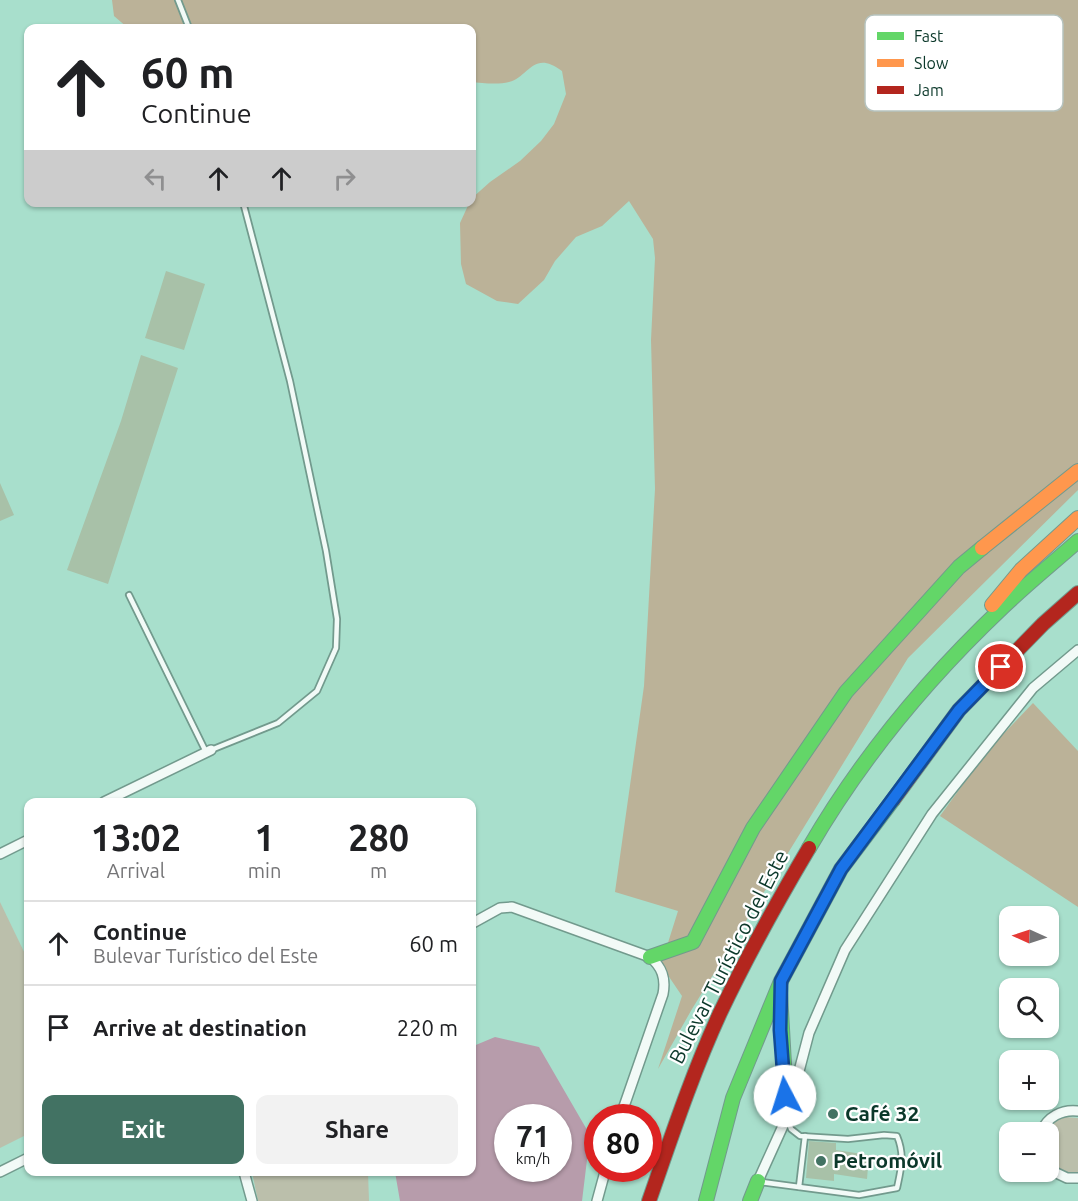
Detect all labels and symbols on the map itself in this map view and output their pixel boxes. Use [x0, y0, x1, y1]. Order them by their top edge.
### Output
legend [865, 15, 1063, 111]
text: Fast [914, 27, 944, 45]
text: Slow [914, 54, 949, 72]
text: Jam [914, 81, 944, 99]
pin [975, 641, 1026, 692]
street label: Bulevar Turístico del Este [664, 846, 792, 1067]
north arrow [999, 906, 1059, 966]
position arrow [753, 1064, 817, 1128]
place label: Café 32 [845, 1101, 919, 1125]
speed limit sign: 80 [584, 1104, 662, 1182]
marker: Café 32 [826, 1107, 840, 1121]
place label: Petromóvil [833, 1148, 942, 1172]
marker: Petromóvil [814, 1154, 828, 1168]

